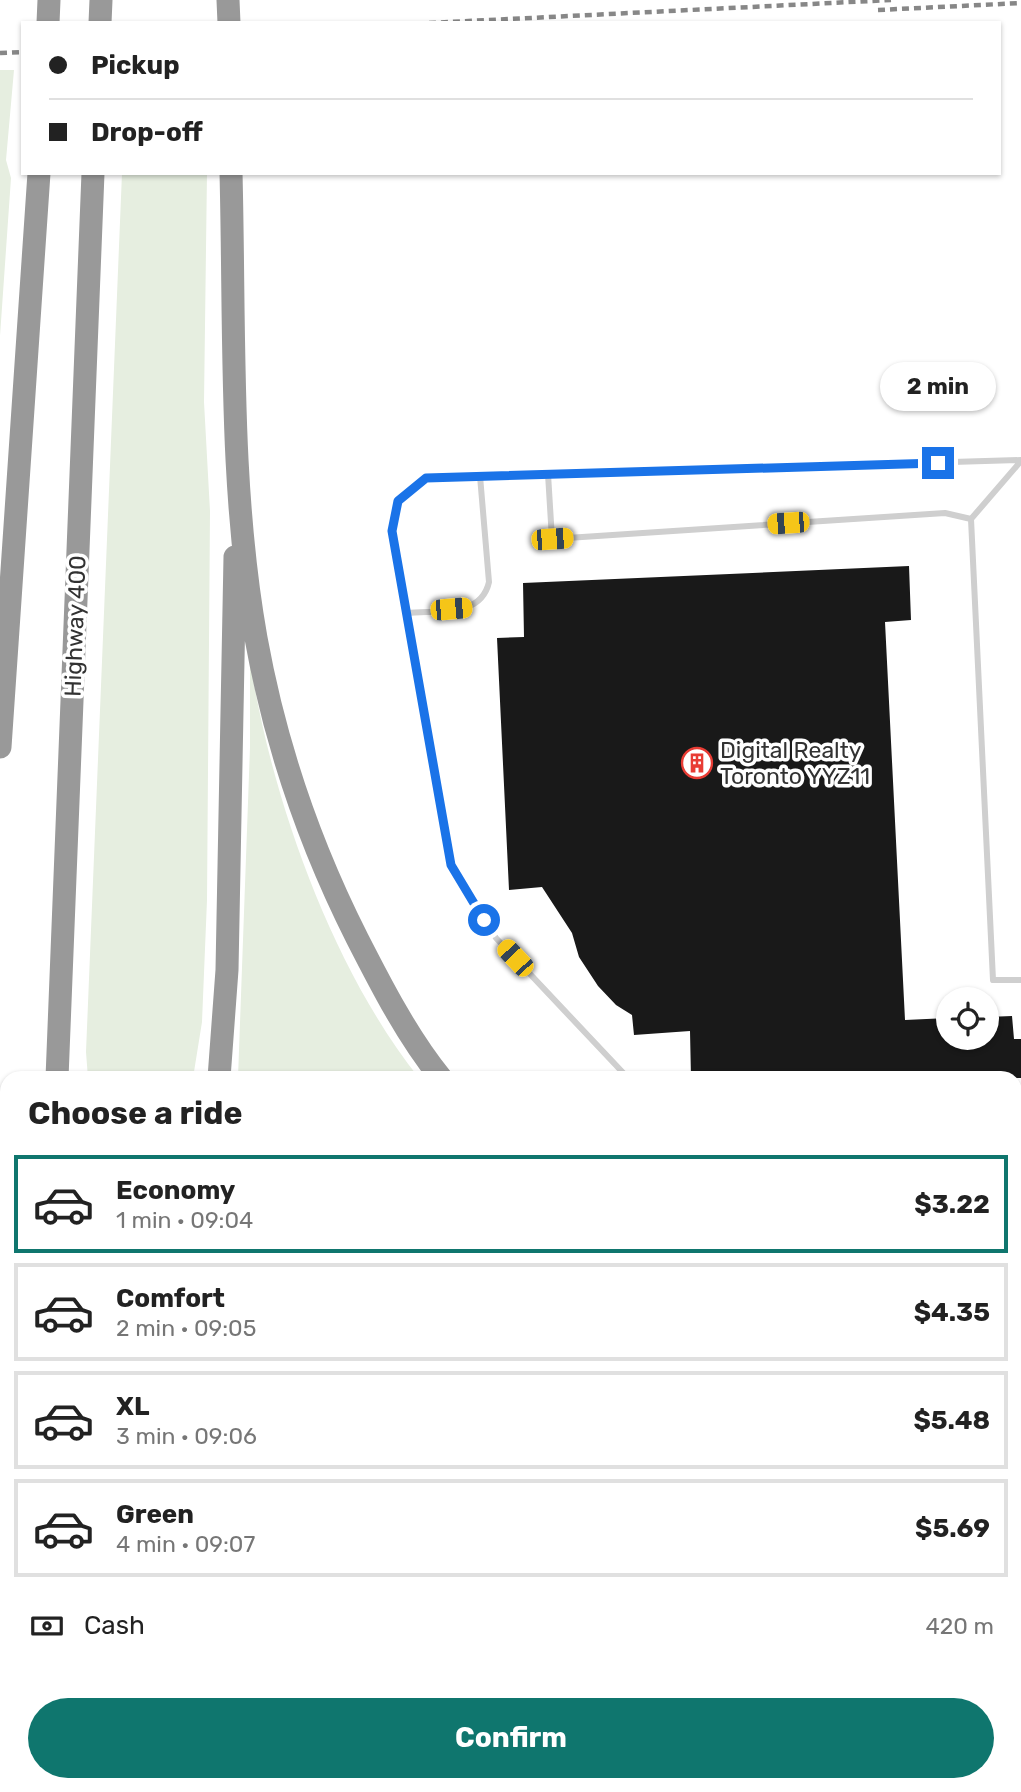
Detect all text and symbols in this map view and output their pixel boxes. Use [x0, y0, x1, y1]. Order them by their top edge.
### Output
text: Pickup [91, 50, 180, 81]
text: Drop-off [91, 117, 203, 148]
callout: 2 min [880, 362, 996, 410]
text: 2 min [907, 372, 969, 400]
route end [922, 447, 954, 479]
car [767, 511, 810, 535]
car [531, 527, 574, 551]
street label: Highway 400 [59, 555, 91, 697]
car [430, 597, 473, 621]
place label: Digital Realty Toronto YYZ11 [720, 736, 870, 790]
building icon: Digital Realty Toronto YYZ11 [680, 746, 714, 780]
route start [468, 904, 500, 936]
car [493, 935, 538, 981]
map controls [936, 987, 999, 1050]
button: locate [936, 987, 999, 1050]
text: Choose a ride [28, 1094, 242, 1132]
icon: car [32, 1173, 95, 1236]
text: Economy [116, 1175, 235, 1206]
text: $3.22 [914, 1189, 990, 1220]
text: 1 min · 09:04 [116, 1206, 253, 1234]
icon: car [32, 1281, 95, 1344]
text: Comfort [116, 1283, 225, 1314]
text: $4.35 [914, 1297, 990, 1328]
text: 2 min · 09:05 [116, 1314, 256, 1342]
icon: car [32, 1389, 95, 1452]
text: XL [116, 1391, 149, 1422]
text: $5.48 [913, 1405, 990, 1436]
text: 3 min · 09:06 [116, 1422, 257, 1450]
icon: car [32, 1497, 95, 1560]
text: Green [116, 1499, 194, 1530]
text: $5.69 [915, 1513, 990, 1544]
text: 4 min · 09:07 [116, 1530, 255, 1558]
icon: cash [28, 1607, 66, 1645]
text: Cash [84, 1610, 145, 1641]
text: 420 m [926, 1612, 994, 1640]
button: Confirm [28, 1698, 994, 1778]

